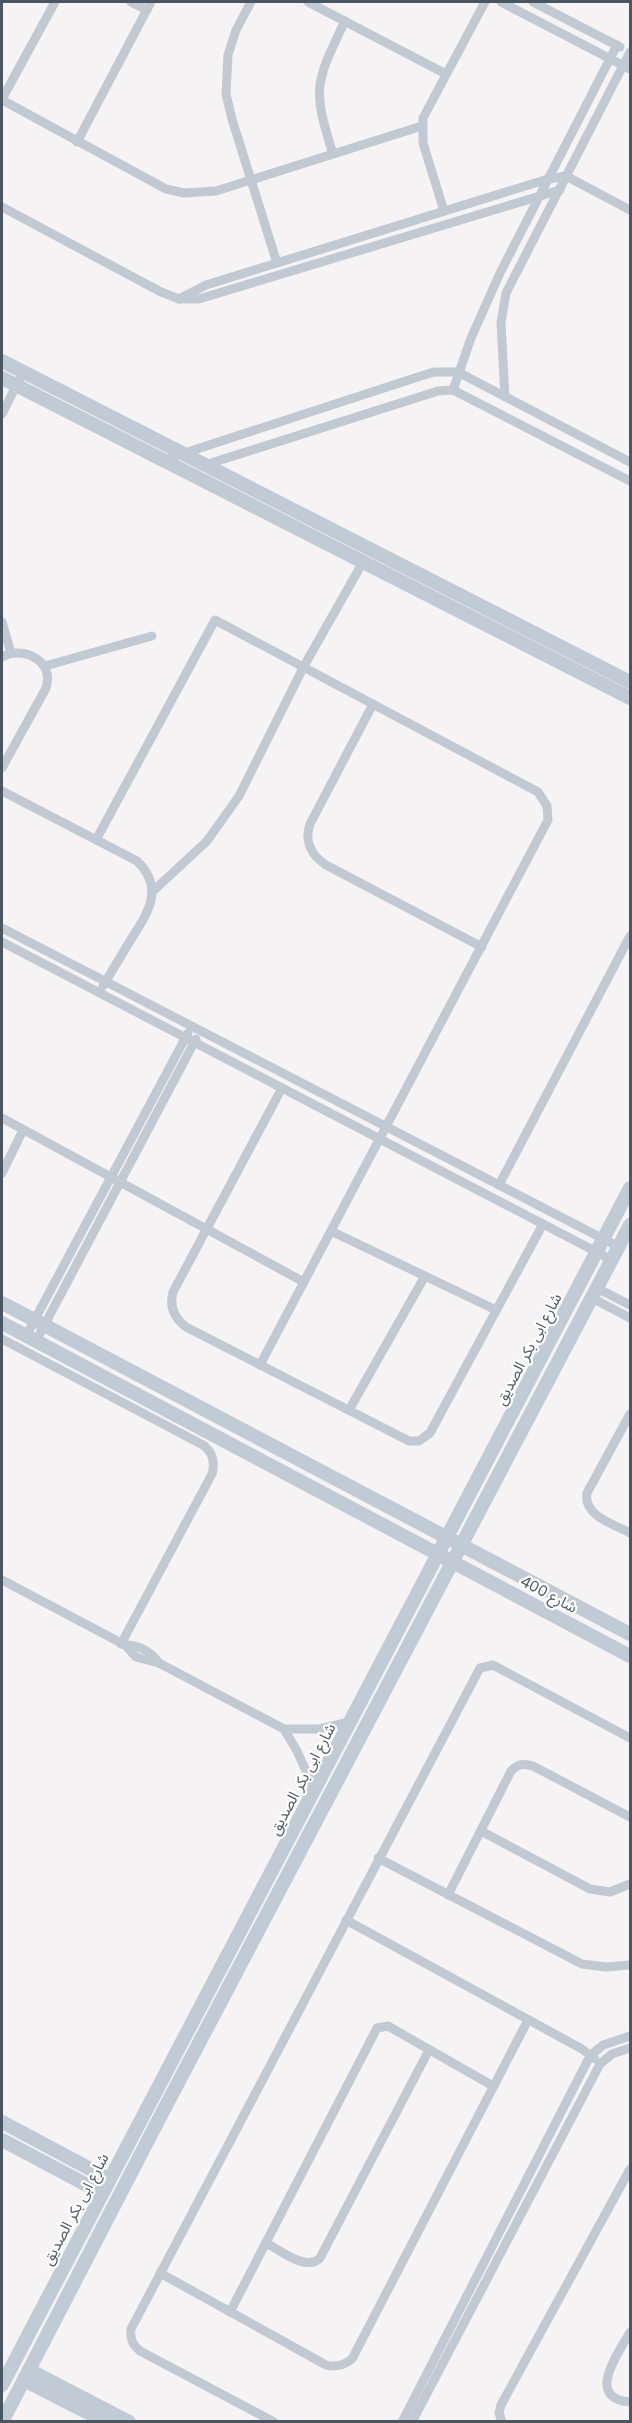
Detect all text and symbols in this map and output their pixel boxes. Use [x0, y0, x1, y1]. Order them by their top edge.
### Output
street label: شارع ابى بكر الصديق [490, 1289, 568, 1410]
street label: شارع 400 [516, 1570, 581, 1620]
street label: شارع ابى بكر الصديق [264, 1719, 342, 1840]
street label: شارع ابى بكر الصديق [37, 2149, 115, 2270]

